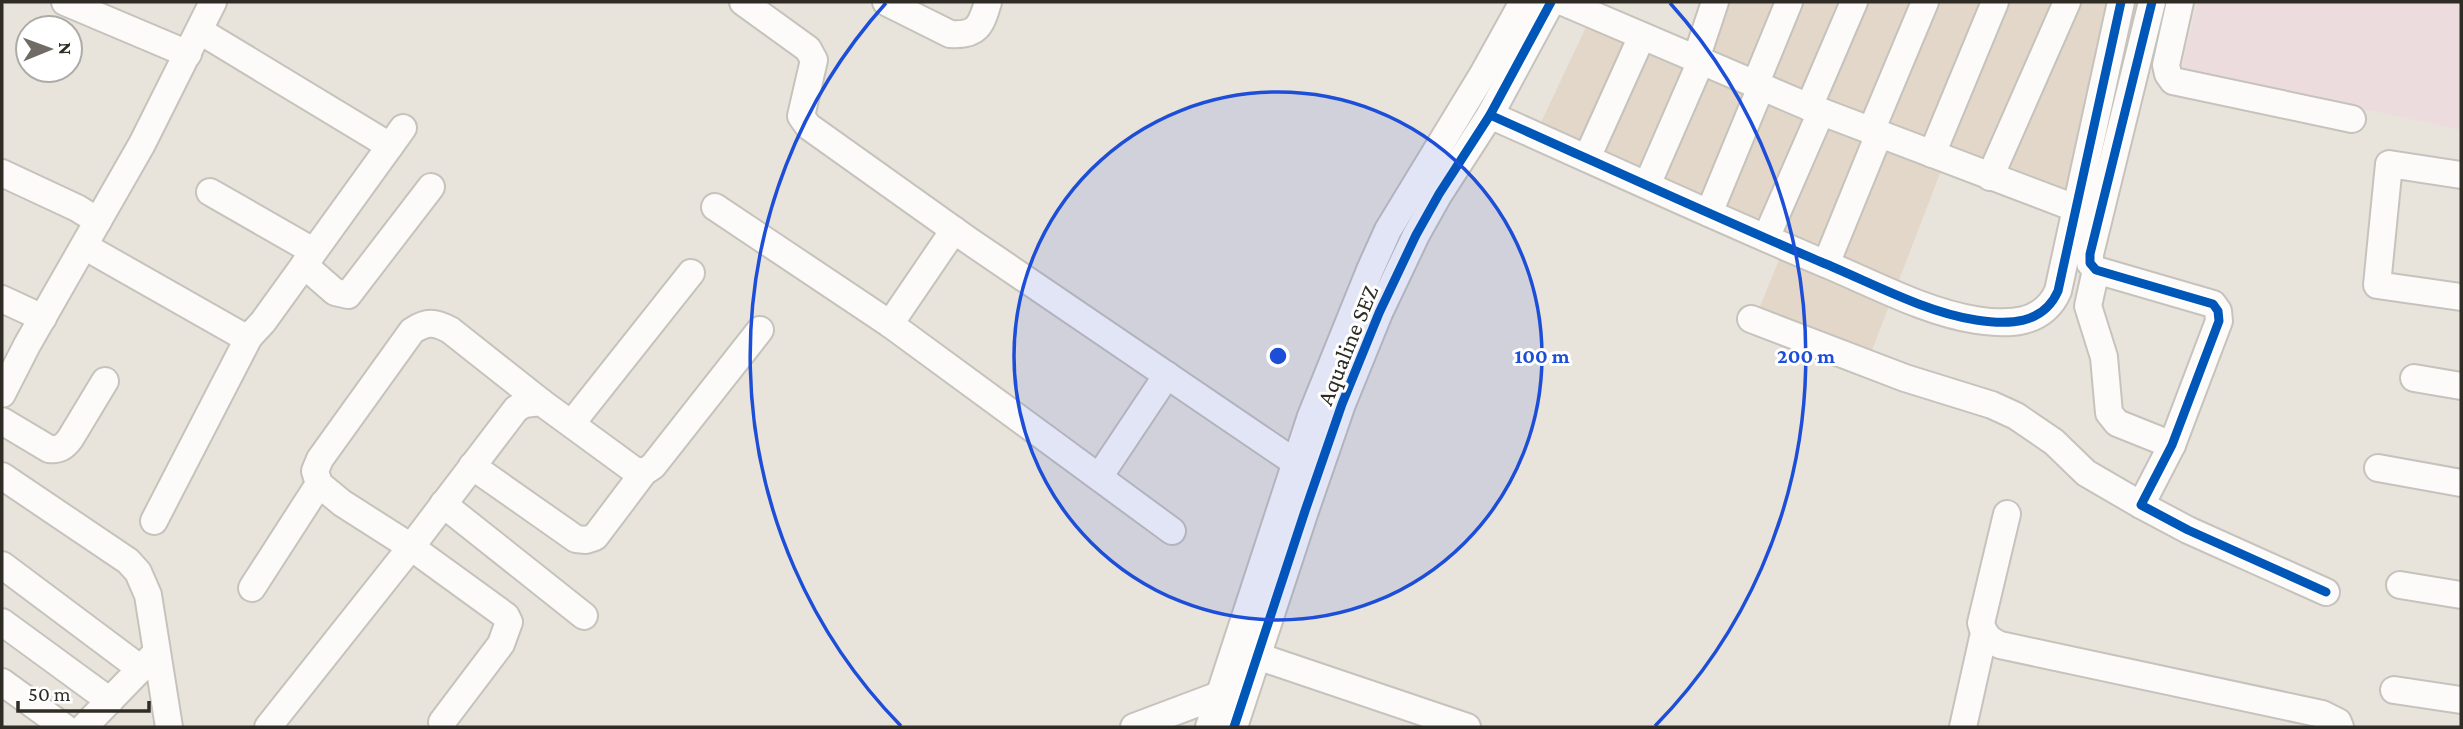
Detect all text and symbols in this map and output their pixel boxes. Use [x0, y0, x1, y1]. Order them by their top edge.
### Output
north arrow [14, 14, 84, 84]
text: N [55, 42, 76, 55]
street label: Aqualine SEZ [1311, 281, 1383, 409]
centre of rings [1266, 344, 1290, 368]
text: 100 m [1514, 344, 1570, 368]
text: 200 m [1777, 344, 1835, 368]
scale bar [18, 670, 149, 714]
text: 50 m [28, 682, 71, 706]

